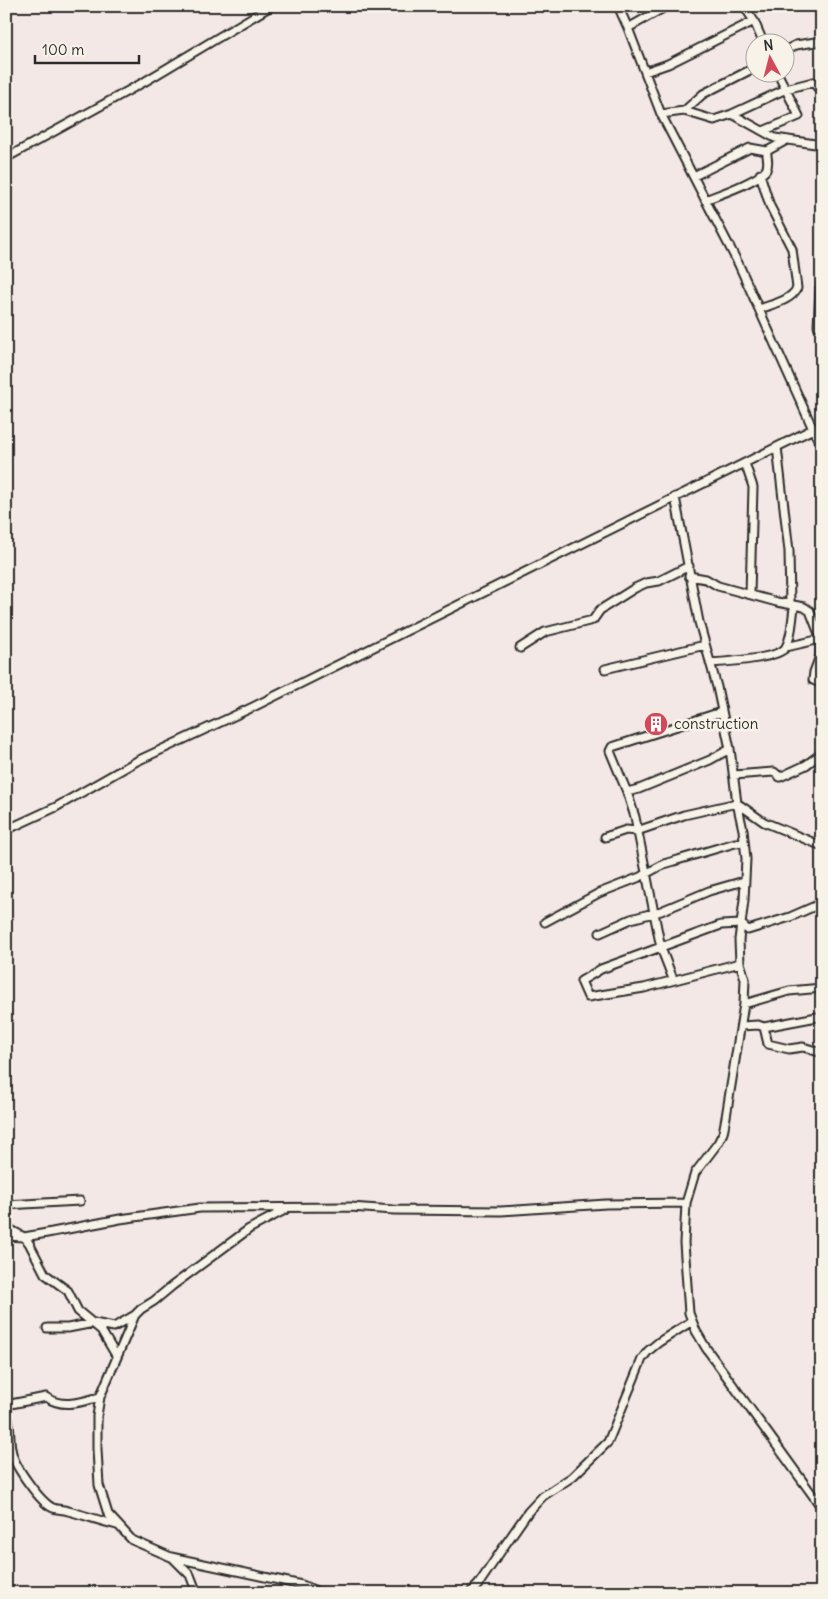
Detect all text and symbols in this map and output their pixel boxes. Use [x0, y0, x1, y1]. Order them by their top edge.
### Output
scale bar [35, 32, 139, 64]
north arrow [746, 32, 796, 82]
text: N [763, 36, 774, 55]
text: 100 m [42, 40, 84, 59]
building icon: construction [643, 711, 669, 737]
place label: construction [674, 714, 759, 733]

